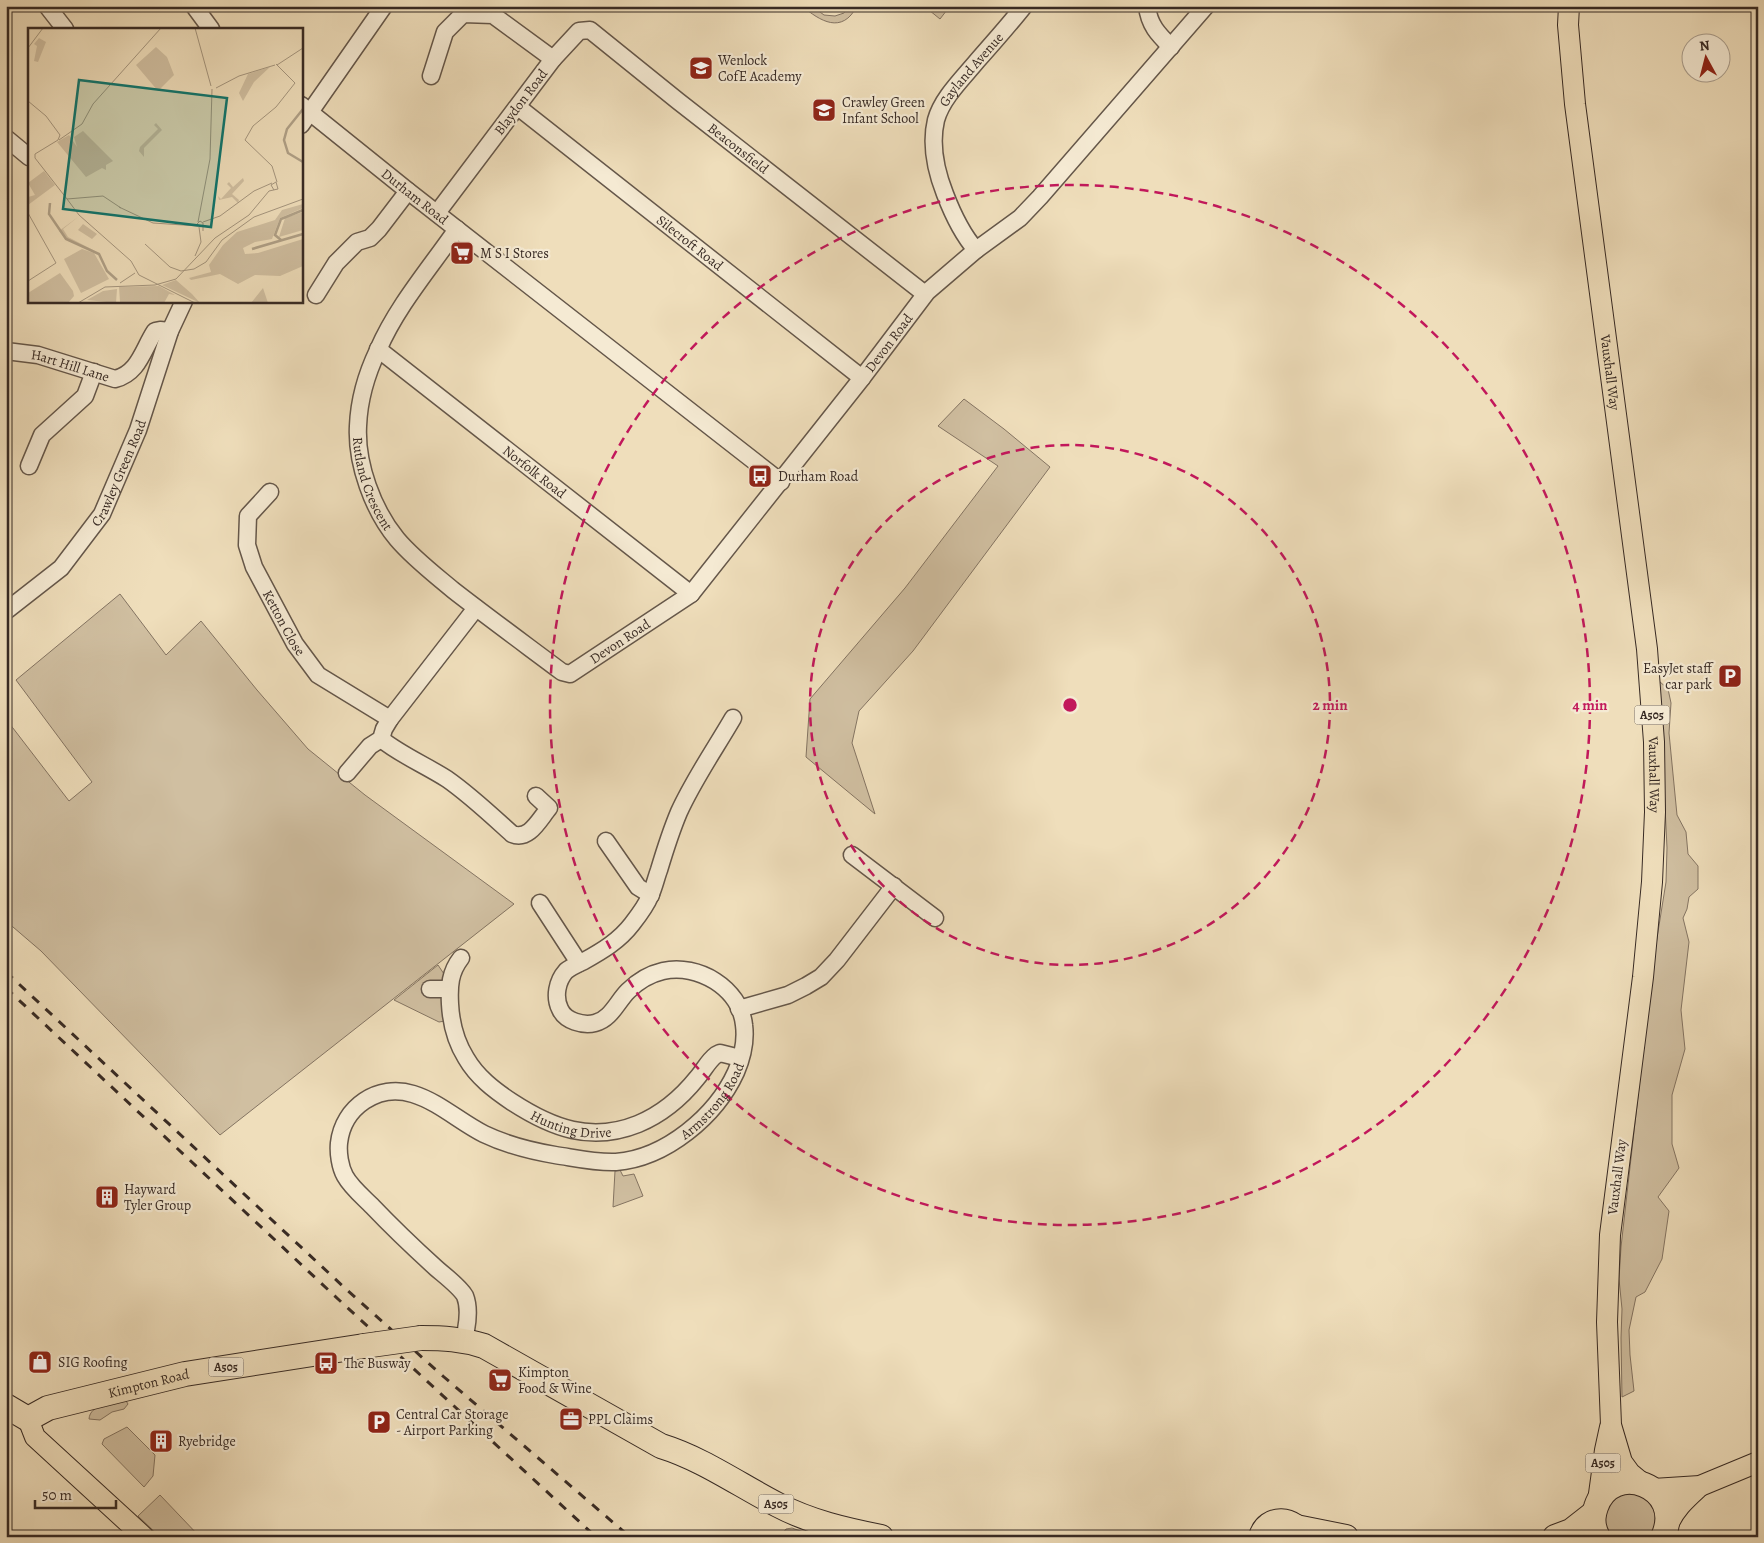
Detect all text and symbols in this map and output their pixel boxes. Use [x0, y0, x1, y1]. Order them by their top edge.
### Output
inset map [28, 28, 302, 302]
street label: Gayland Avenue [934, 28, 1007, 110]
north arrow [1682, 32, 1732, 82]
text: N [1698, 36, 1711, 56]
place label: Wenlock CofE Academy [717, 51, 802, 86]
school or university icon: Wenlock CofE Academy [688, 55, 714, 81]
street label: Blaydon Road [490, 65, 552, 139]
place label: Crawley Green Infant School [842, 93, 925, 128]
school or university icon: Crawley Green Infant School [811, 97, 837, 123]
street label: Beaconsfield [704, 118, 773, 178]
street label: Durham Road [377, 164, 453, 229]
street label: Silecroft Road [653, 210, 728, 275]
supermarket icon: M S I Stores [449, 240, 475, 266]
place label: M S I Stores [480, 244, 549, 263]
street label: Devon Road [860, 309, 917, 376]
street label: Vauxhall Way [1596, 332, 1625, 412]
street label: Hart Hill Lane [30, 345, 112, 386]
street label: Crawley Green Road [86, 417, 150, 530]
street label: Rutland Crescent [348, 436, 397, 534]
street label: Norfolk Road [499, 441, 571, 503]
bus stop icon: Durham Road [747, 463, 773, 489]
place label: Durham Road [778, 467, 859, 486]
street label: Ketton Close [258, 586, 310, 660]
street label: Devon Road [586, 614, 654, 668]
place label: EasyJet staff car park [1643, 659, 1714, 694]
parking icon: EasyJet staff car park [1717, 663, 1743, 689]
text: 2 min [1312, 695, 1348, 715]
text: 4 min [1572, 695, 1608, 715]
centre of rings [1061, 696, 1079, 714]
road number: A505 [1634, 706, 1670, 724]
street label: Vauxhall Way [1644, 735, 1665, 814]
street label: Armstrong Road [675, 1060, 748, 1144]
street label: Hunting Drive [527, 1105, 612, 1142]
street label: Vauxhall Way [1603, 1137, 1631, 1217]
place label: Hayward Tyler Group [124, 1180, 191, 1215]
building icon: Hayward Tyler Group [94, 1184, 120, 1210]
shop icon: SIG Roofing [27, 1349, 53, 1375]
bus stop icon: The Busway [313, 1350, 339, 1376]
place label: SIG Roofing [58, 1353, 128, 1372]
place label: The Busway [344, 1354, 411, 1373]
road number: A505 [208, 1358, 244, 1376]
place label: Kimpton Food & Wine [518, 1363, 592, 1398]
street label: Kimpton Road [106, 1364, 191, 1402]
supermarket icon: Kimpton Food & Wine [487, 1367, 513, 1393]
place label: Central Car Storage - Airport Parking [396, 1405, 508, 1440]
office icon: PPL Claims [558, 1406, 584, 1432]
parking icon: Central Car Storage - Airport Parking [366, 1409, 392, 1435]
place label: PPL Claims [588, 1410, 653, 1429]
building icon: Ryebridge [148, 1428, 174, 1454]
place label: Ryebridge [178, 1432, 236, 1451]
road number: A505 [1586, 1454, 1620, 1472]
scale bar [35, 1478, 116, 1510]
text: 50 m [42, 1485, 72, 1505]
road number: A505 [758, 1495, 794, 1514]

